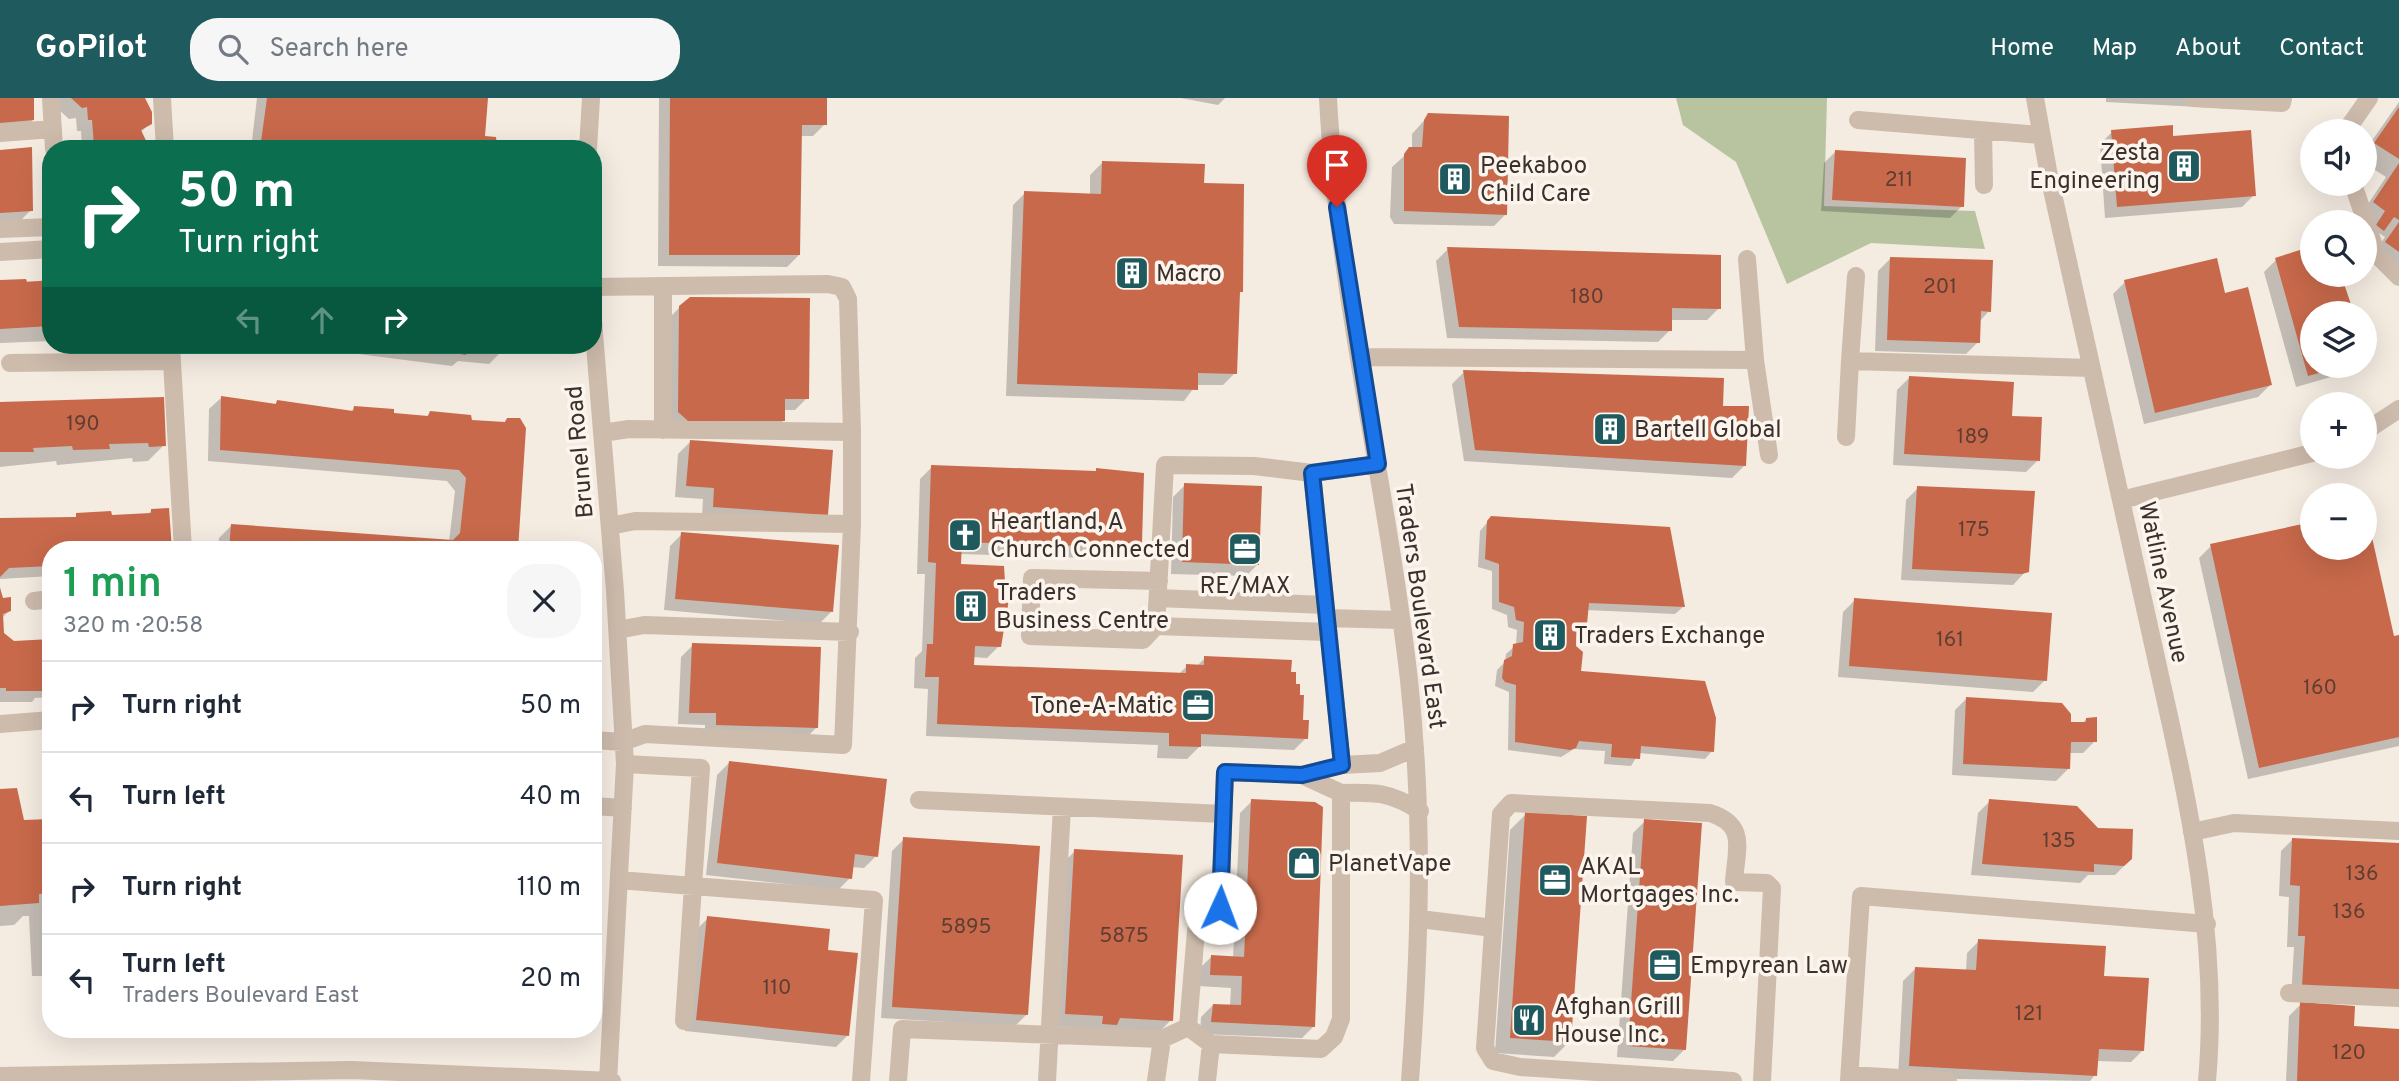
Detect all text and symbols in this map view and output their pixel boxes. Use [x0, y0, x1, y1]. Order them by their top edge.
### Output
search box [190, 18, 680, 81]
text: GoPilot [35, 28, 148, 70]
icon: search [214, 30, 252, 68]
text: Search here [270, 33, 408, 66]
text: Home [1990, 34, 2054, 64]
text: Map [2092, 34, 2137, 64]
text: About [2175, 34, 2241, 64]
text: Contact [2279, 34, 2364, 64]
map controls [2300, 119, 2377, 560]
button: sound [2300, 119, 2377, 196]
pin [1307, 135, 1367, 207]
place label: Zesta Engineering [2029, 139, 2160, 197]
icon: arrive [1318, 146, 1356, 184]
building icon: Zesta Engineering [2165, 147, 2203, 185]
place label: Peekaboo Child Care [1480, 152, 1591, 210]
building icon: Peekaboo Child Care [1436, 160, 1474, 198]
text: 50 m [178, 163, 295, 225]
house number: 211 [1885, 167, 1913, 194]
icon: right [63, 168, 154, 259]
button: search [2300, 210, 2377, 287]
text: Turn right [178, 224, 320, 264]
building icon: Macro [1113, 254, 1151, 292]
place label: Macro [1156, 260, 1222, 290]
house number: 201 [1923, 274, 1957, 301]
house number: 180 [1570, 284, 1604, 311]
icon: left [230, 301, 268, 339]
icon: ahead [303, 301, 341, 339]
icon: right [376, 301, 414, 339]
button: layers [2300, 301, 2377, 378]
street label: Brunel Road [560, 384, 602, 519]
button: + [2300, 392, 2377, 469]
building icon: Bartell Global [1591, 410, 1629, 448]
house number: 190 [66, 411, 100, 438]
place label: Bartell Global [1634, 416, 1781, 446]
house number: 189 [1957, 424, 1989, 451]
street label: Traders Boulevard East [1387, 482, 1451, 731]
button: − [2300, 483, 2377, 560]
street label: Watline Avenue [2130, 499, 2194, 666]
place label: Heartland, A Church Connected [990, 508, 1190, 566]
church icon: Heartland, A Church Connected [946, 516, 984, 554]
house number: 175 [1958, 517, 1990, 544]
office icon: RE/MAX [1226, 530, 1264, 568]
text: 1 min [63, 559, 162, 612]
button: close [507, 564, 581, 638]
place label: RE/MAX [1199, 572, 1291, 602]
place label: Traders Business Centre [996, 579, 1169, 637]
building icon: Traders Business Centre [952, 587, 990, 625]
text: 320 m · 20:58 [63, 612, 203, 641]
building icon: Traders Exchange [1531, 616, 1569, 654]
place label: Traders Exchange [1574, 622, 1765, 652]
house number: 161 [1936, 627, 1964, 654]
house number: 160 [2303, 675, 2337, 702]
office icon: Tone-A-Matic [1179, 686, 1217, 724]
icon: right [63, 688, 101, 726]
text: Turn right [122, 690, 242, 723]
text: 50 m [520, 690, 581, 723]
place label: Tone-A-Matic [1030, 692, 1174, 722]
icon: left [63, 779, 101, 817]
text: Turn left [122, 781, 226, 814]
text: 40 m [520, 781, 581, 814]
house number: 135 [2042, 828, 2076, 855]
shop icon: PlanetVape [1285, 844, 1323, 882]
place label: PlanetVape [1328, 850, 1451, 880]
place label: AKAL Mortgages Inc. [1580, 853, 1739, 911]
office icon: AKAL Mortgages Inc. [1536, 861, 1574, 899]
house number: 136 [2345, 861, 2379, 888]
icon: right [63, 870, 101, 908]
position arrow [1183, 871, 1257, 945]
text: Turn right [122, 872, 242, 905]
text: 110 m [517, 872, 581, 905]
house number: 136 [2332, 899, 2366, 926]
house number: 5895 [940, 914, 992, 941]
house number: 5875 [1099, 923, 1149, 950]
office icon: Empyrean Law [1646, 946, 1684, 984]
text: Turn left [122, 949, 226, 982]
place label: Empyrean Law [1690, 952, 1848, 982]
icon: left [63, 961, 101, 999]
text: 20 m [520, 963, 581, 996]
house number: 110 [762, 975, 792, 1002]
text: Traders Boulevard East [122, 982, 359, 1011]
place label: Afghan Grill House Inc. [1554, 993, 1681, 1051]
restaurant icon: Afghan Grill House Inc. [1510, 1001, 1548, 1039]
house number: 121 [2015, 1001, 2043, 1028]
house number: 120 [2332, 1040, 2366, 1067]

